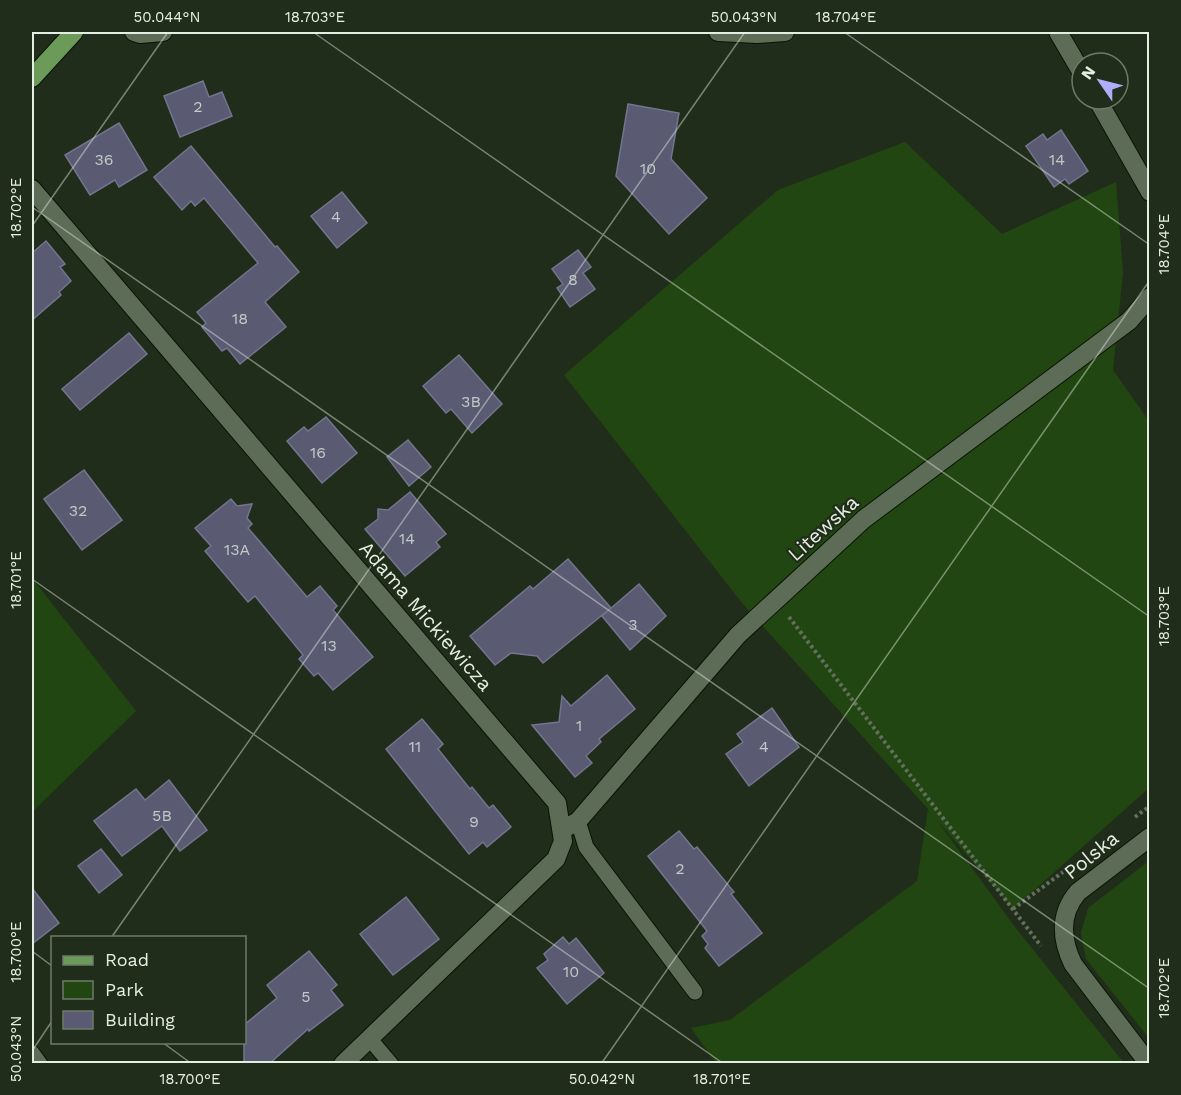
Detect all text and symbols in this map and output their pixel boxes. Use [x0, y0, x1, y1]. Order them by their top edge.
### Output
text: 50.044°N [134, 8, 200, 26]
text: 18.703°E [285, 8, 345, 26]
text: 50.043°N [711, 8, 777, 26]
text: 18.704°E [816, 8, 876, 26]
north arrow [1070, 51, 1130, 111]
text: N [1077, 62, 1099, 83]
house number: 2 [193, 97, 203, 116]
house number: 36 [94, 150, 114, 169]
house number: 14 [1049, 150, 1065, 169]
house number: 10 [640, 159, 656, 178]
text: 18.702°E [7, 178, 25, 238]
house number: 4 [331, 207, 341, 226]
text: 18.704°E [1155, 214, 1173, 274]
house number: 8 [568, 270, 578, 289]
house number: 18 [232, 309, 248, 328]
house number: 3B [461, 392, 481, 411]
house number: 16 [310, 443, 326, 462]
street label: Litewska [783, 490, 863, 566]
house number: 32 [69, 501, 87, 520]
house number: 14 [399, 529, 415, 548]
street label: Adama Mickiewicza [354, 536, 498, 696]
house number: 13A [224, 540, 250, 559]
text: 18.701°E [7, 551, 25, 609]
text: 18.703°E [1155, 586, 1173, 646]
house number: 3 [628, 615, 638, 634]
house number: 13 [321, 636, 337, 655]
house number: 1 [576, 716, 582, 735]
house number: 11 [409, 737, 421, 756]
house number: 4 [759, 737, 769, 756]
house number: 5B [152, 806, 172, 825]
house number: 9 [469, 812, 479, 831]
street label: Polska [1059, 826, 1123, 884]
house number: 2 [675, 859, 685, 878]
text: 18.700°E [7, 921, 25, 983]
legend [51, 936, 246, 1044]
text: Road [105, 949, 149, 970]
text: 18.702°E [1155, 958, 1173, 1018]
house number: 10 [563, 962, 579, 981]
text: Park [105, 979, 144, 1000]
house number: 5 [301, 987, 311, 1006]
text: Building [105, 1009, 175, 1030]
text: 50.043°N [7, 1016, 25, 1082]
text: 18.700°E [159, 1070, 221, 1088]
text: 50.042°N [569, 1070, 635, 1088]
text: 18.701°E [693, 1070, 751, 1088]

